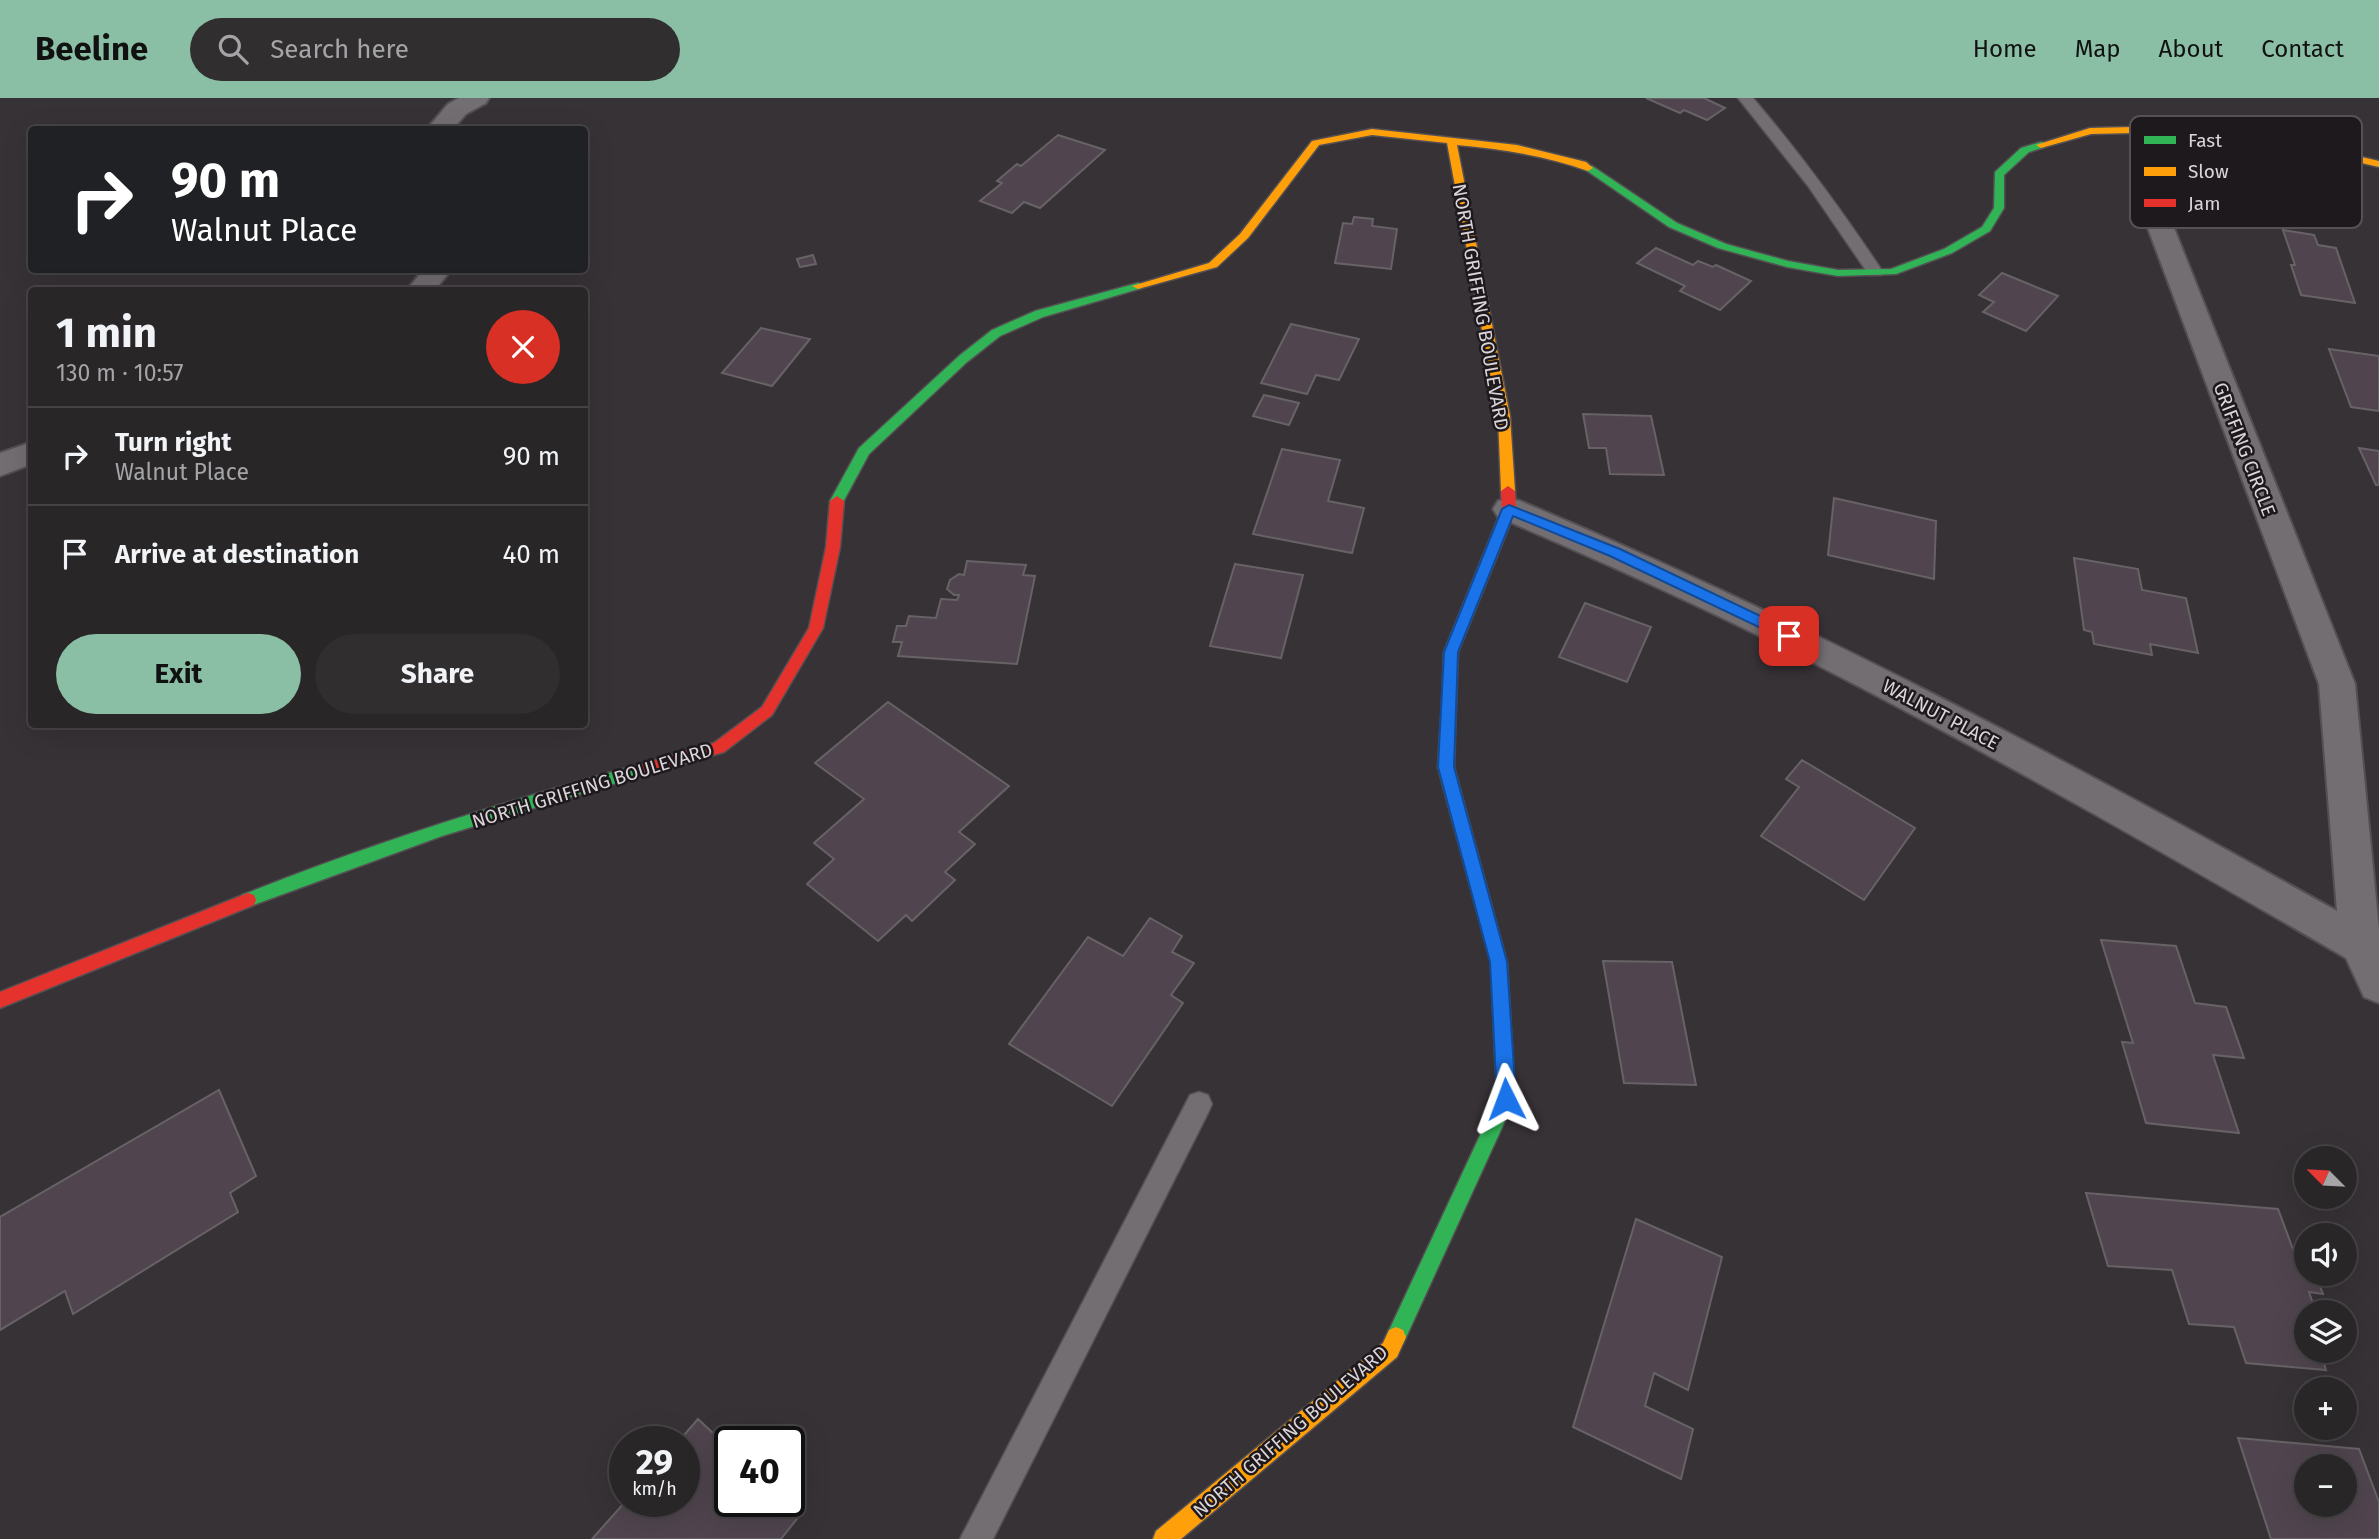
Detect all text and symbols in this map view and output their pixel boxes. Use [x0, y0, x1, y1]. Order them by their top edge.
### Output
search box [190, 18, 680, 81]
text: Beeline [35, 29, 148, 69]
icon: search [214, 30, 252, 68]
text: Search here [270, 34, 409, 65]
text: Home [1973, 35, 2037, 63]
text: Map [2075, 35, 2121, 63]
text: About [2159, 35, 2223, 63]
text: Contact [2261, 35, 2344, 63]
legend [2130, 116, 2362, 228]
text: Fast [2188, 129, 2222, 152]
text: 90 m [171, 151, 280, 210]
icon: right [56, 154, 147, 245]
text: Slow [2188, 160, 2229, 183]
street label: NORTH GRIFFING BOULEVARD [1447, 182, 1514, 432]
text: Jam [2188, 192, 2220, 215]
text: Walnut Place [171, 211, 357, 249]
text: 1 min [56, 308, 157, 358]
button: close [486, 310, 560, 384]
text: 130 m · 10:57 [56, 359, 183, 387]
street label: GRIFFING CIRCLE [2208, 379, 2281, 519]
text: Turn right [115, 427, 232, 458]
icon: right [56, 437, 94, 475]
text: 90 m [503, 441, 560, 472]
text: Walnut Place [115, 458, 249, 486]
icon: arrive [56, 535, 94, 573]
text: Arrive at destination [115, 539, 359, 570]
text: 40 m [502, 539, 560, 570]
pin [1759, 606, 1819, 666]
icon: arrive [1770, 617, 1808, 655]
button: Exit [56, 634, 301, 714]
button: Share [315, 634, 560, 714]
street label: WALNUT PLACE [1879, 674, 2003, 755]
street label: NORTH GRIFFING BOULEVARD [469, 738, 715, 833]
position arrow [1469, 1062, 1543, 1136]
north arrow [2294, 1146, 2357, 1209]
map controls [2294, 1146, 2357, 1517]
button: sound [2294, 1223, 2357, 1286]
button: layers [2294, 1300, 2357, 1363]
street label: NORTH GRIFFING BOULEVARD [1188, 1341, 1392, 1522]
button: + [2294, 1377, 2357, 1440]
speed limit sign: 40 [714, 1426, 805, 1517]
text: 29 [636, 1441, 673, 1483]
button: − [2294, 1454, 2357, 1517]
text: km/h [632, 1478, 677, 1500]

